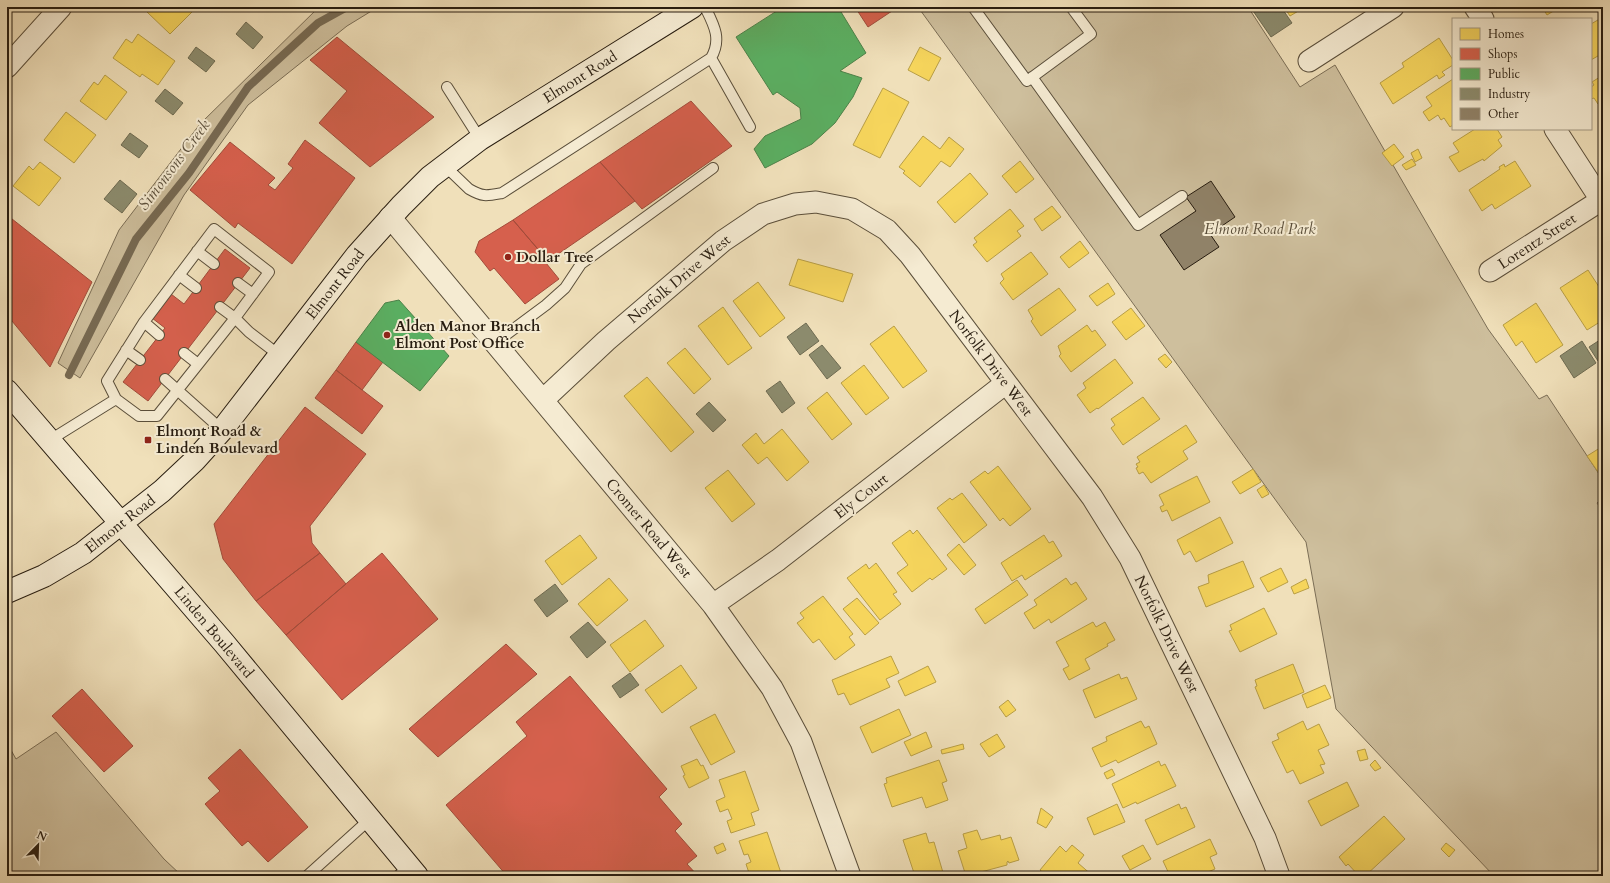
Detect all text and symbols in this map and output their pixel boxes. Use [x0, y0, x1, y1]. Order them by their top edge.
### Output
legend [1452, 18, 1592, 130]
text: Homes [1488, 26, 1524, 42]
street label: Elmont Road [539, 46, 621, 108]
text: Shops [1488, 46, 1517, 62]
text: Public [1488, 66, 1521, 82]
text: Industry [1488, 86, 1531, 102]
text: Other [1488, 106, 1519, 122]
water label: Simonsons Creek [133, 115, 215, 215]
street label: Lorentz Street [1494, 208, 1580, 274]
park label: Elmont Road Park [1204, 219, 1316, 239]
street label: Norfolk Drive West [623, 230, 735, 328]
street label: Elmont Road [301, 245, 369, 323]
place label: Dollar Tree [516, 247, 594, 267]
marker: Dollar Tree [503, 252, 513, 262]
street label: Norfolk Drive West [944, 306, 1038, 420]
place label: Alden Manor Branch Elmont Post Office [395, 316, 541, 353]
marker: Alden Manor Branch Elmont Post Office [382, 330, 392, 340]
place label: Elmont Road & Linden Boulevard [156, 421, 279, 458]
marker: Elmont Road & Linden Boulevard [143, 435, 153, 445]
street label: Ely Court [830, 469, 892, 523]
street label: Cromer Road West [601, 474, 697, 582]
street label: Elmont Road [81, 490, 159, 558]
street label: Norfolk Drive West [1130, 572, 1204, 696]
street label: Linden Boulevard [170, 582, 258, 682]
north arrow [18, 825, 58, 865]
text: N [34, 827, 49, 845]

